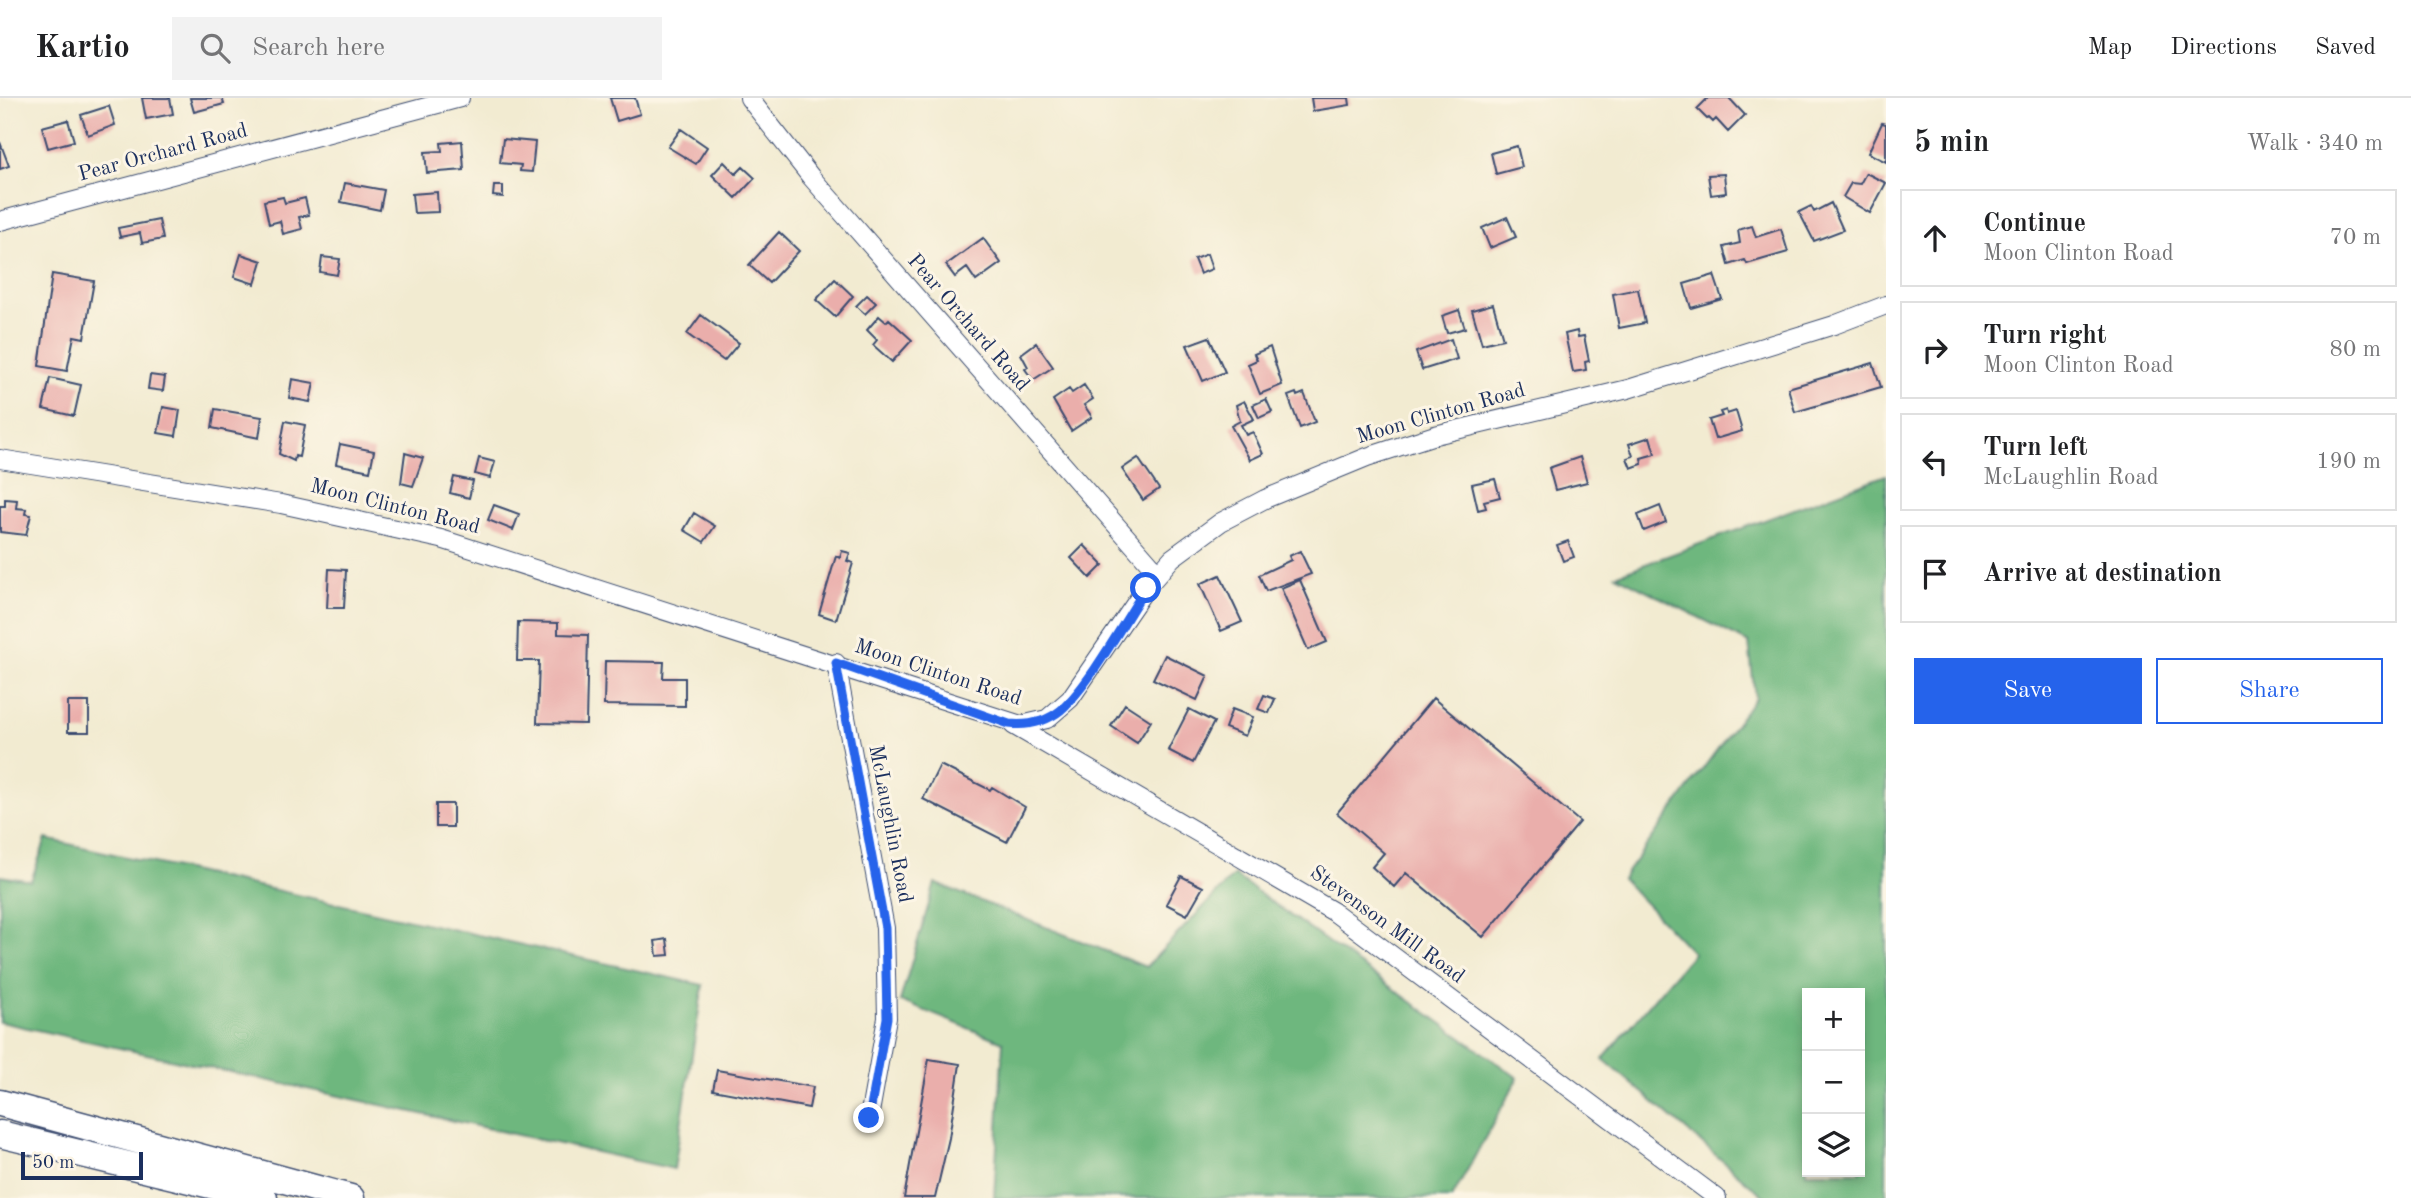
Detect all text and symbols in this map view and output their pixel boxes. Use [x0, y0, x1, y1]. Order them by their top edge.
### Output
search box [172, 17, 662, 80]
icon: search [196, 29, 234, 67]
text: Kartio [35, 32, 130, 65]
text: Search here [252, 35, 385, 61]
text: Map [2088, 36, 2132, 60]
text: Directions [2170, 36, 2277, 60]
text: Saved [2315, 36, 2376, 60]
street label: Pear Orchard Road [76, 120, 250, 186]
text: 5 min [1914, 128, 1989, 158]
text: Walk · 340 m [2247, 132, 2383, 155]
text: Continue [1983, 211, 2086, 237]
icon: ahead [1916, 219, 1954, 257]
text: 70 m [2330, 226, 2381, 249]
text: Moon Clinton Road [1983, 242, 2174, 265]
street label: Pear Orchard Road [903, 250, 1033, 396]
text: Turn right [1983, 323, 2106, 349]
icon: right [1916, 331, 1954, 369]
text: 80 m [2330, 338, 2381, 361]
text: Moon Clinton Road [1983, 354, 2174, 377]
street label: Moon Clinton Road [1354, 380, 1528, 448]
text: Turn left [1983, 435, 2088, 461]
icon: left [1916, 443, 1954, 481]
text: 190 m [2316, 450, 2381, 473]
text: McLaughlin Road [1983, 466, 2159, 489]
street label: Moon Clinton Road [308, 476, 482, 538]
icon: arrive [1916, 555, 1954, 593]
text: Arrive at destination [1983, 561, 2222, 587]
route start [1130, 572, 1161, 603]
street label: Moon Clinton Road [852, 636, 1024, 710]
button: Save [1914, 658, 2142, 724]
button: Share [2156, 658, 2383, 724]
street label: McLaughlin Road [864, 743, 916, 905]
street label: Stevenson Mill Road [1306, 862, 1468, 988]
map controls [1802, 988, 1865, 1177]
button: + [1802, 988, 1865, 1051]
button: − [1802, 1051, 1865, 1114]
route end [853, 1102, 884, 1133]
button: layers [1802, 1114, 1865, 1177]
scale bar [21, 1149, 144, 1181]
text: 50 m [32, 1154, 74, 1173]

